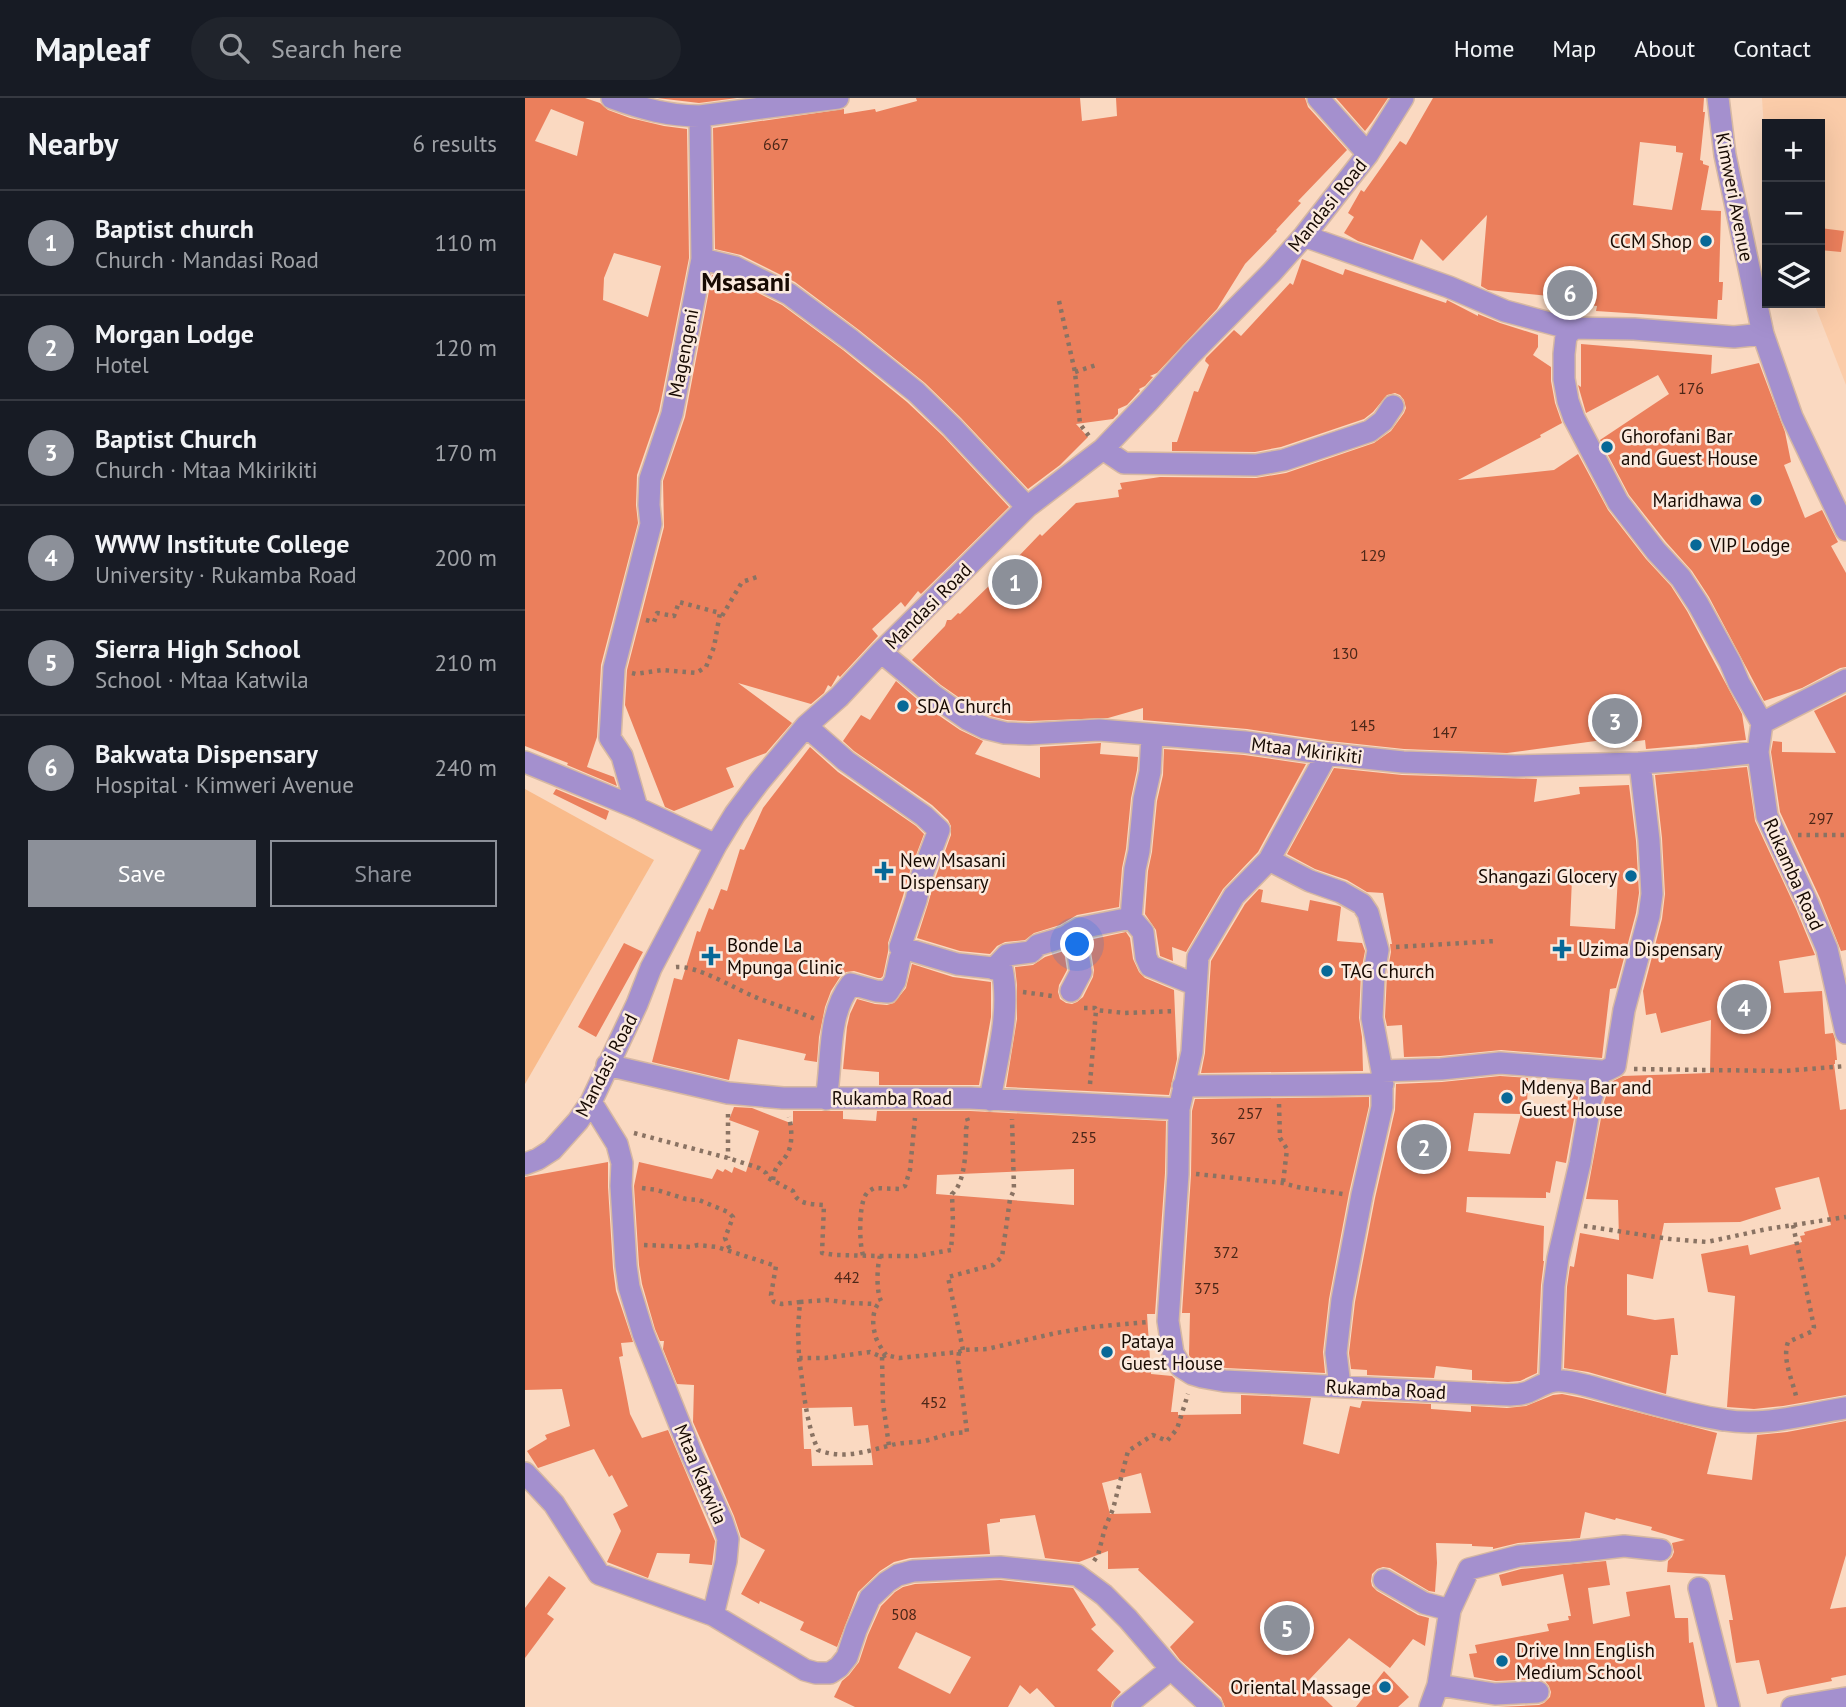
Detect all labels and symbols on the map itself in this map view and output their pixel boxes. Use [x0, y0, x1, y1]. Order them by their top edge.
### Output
street label: Kimweri Avenue [1711, 130, 1759, 264]
house number: 667 [763, 134, 789, 154]
street label: Mandasi Road [1282, 154, 1372, 256]
place label: CCM Shop [1610, 229, 1692, 253]
marker: CCM Shop [1698, 233, 1714, 249]
district label: Msasani [701, 265, 791, 298]
pin: 6 [1547, 267, 1593, 319]
street label: Magengeni [663, 307, 703, 399]
house number: 176 [1678, 378, 1704, 398]
place label: Ghorofani Bar and Guest House [1621, 424, 1758, 470]
marker: Ghorofani Bar and Guest House [1599, 439, 1615, 455]
place label: Maridhawa [1653, 488, 1742, 512]
marker: Maridhawa [1748, 492, 1764, 508]
place label: VIP Lodge [1709, 533, 1790, 557]
marker: VIP Lodge [1688, 537, 1704, 553]
house number: 129 [1360, 545, 1386, 565]
pin: 1 [992, 556, 1038, 608]
street label: Mandasi Road [880, 558, 976, 654]
house number: 130 [1332, 643, 1358, 663]
place label: SDA Church [917, 694, 1011, 718]
pin: 3 [1592, 695, 1638, 747]
marker: SDA Church [895, 698, 911, 714]
house number: 145 [1350, 715, 1376, 735]
house number: 147 [1432, 722, 1458, 742]
street label: Mtaa Mkirikiti [1250, 731, 1364, 769]
house number: 297 [1808, 808, 1834, 828]
street label: Rukamba Road [1759, 814, 1829, 934]
place label: New Msasani Dispensary [900, 848, 1006, 894]
marker: New Msasani Dispensary [874, 861, 894, 881]
place label: Shangazi Glocery [1478, 864, 1617, 888]
marker: Shangazi Glocery [1623, 868, 1639, 884]
your location [1060, 927, 1094, 961]
place label: Bonde La Mpunga Clinic [727, 933, 843, 979]
place label: Uzima Dispensary [1578, 937, 1723, 961]
marker: Uzima Dispensary [1552, 939, 1572, 959]
marker: Bonde La Mpunga Clinic [701, 946, 721, 966]
place label: TAG Church [1341, 959, 1435, 983]
marker: TAG Church [1319, 963, 1335, 979]
pin: 4 [1721, 981, 1767, 1033]
street label: Mandasi Road [570, 1009, 642, 1121]
place label: Mdenya Bar and Guest House [1521, 1075, 1652, 1121]
street label: Rukamba Road [832, 1086, 952, 1110]
marker: Mdenya Bar and Guest House [1499, 1090, 1515, 1106]
house number: 257 [1237, 1103, 1263, 1123]
pin: 2 [1401, 1121, 1447, 1173]
house number: 255 [1071, 1127, 1097, 1147]
house number: 367 [1210, 1128, 1236, 1148]
house number: 372 [1213, 1242, 1239, 1262]
house number: 442 [834, 1267, 860, 1287]
house number: 375 [1194, 1278, 1220, 1298]
place label: Pataya Guest House [1121, 1329, 1223, 1375]
marker: Pataya Guest House [1099, 1344, 1115, 1360]
street label: Rukamba Road [1325, 1374, 1447, 1404]
house number: 452 [921, 1392, 947, 1412]
street label: Mtaa Katwila [669, 1420, 733, 1528]
pin: 5 [1264, 1602, 1310, 1654]
house number: 508 [891, 1604, 917, 1624]
place label: Drive Inn English Medium School [1516, 1638, 1655, 1684]
marker: Drive Inn English Medium School [1494, 1653, 1510, 1669]
place label: Oriental Massage [1230, 1675, 1371, 1699]
marker: Oriental Massage [1377, 1679, 1393, 1695]

